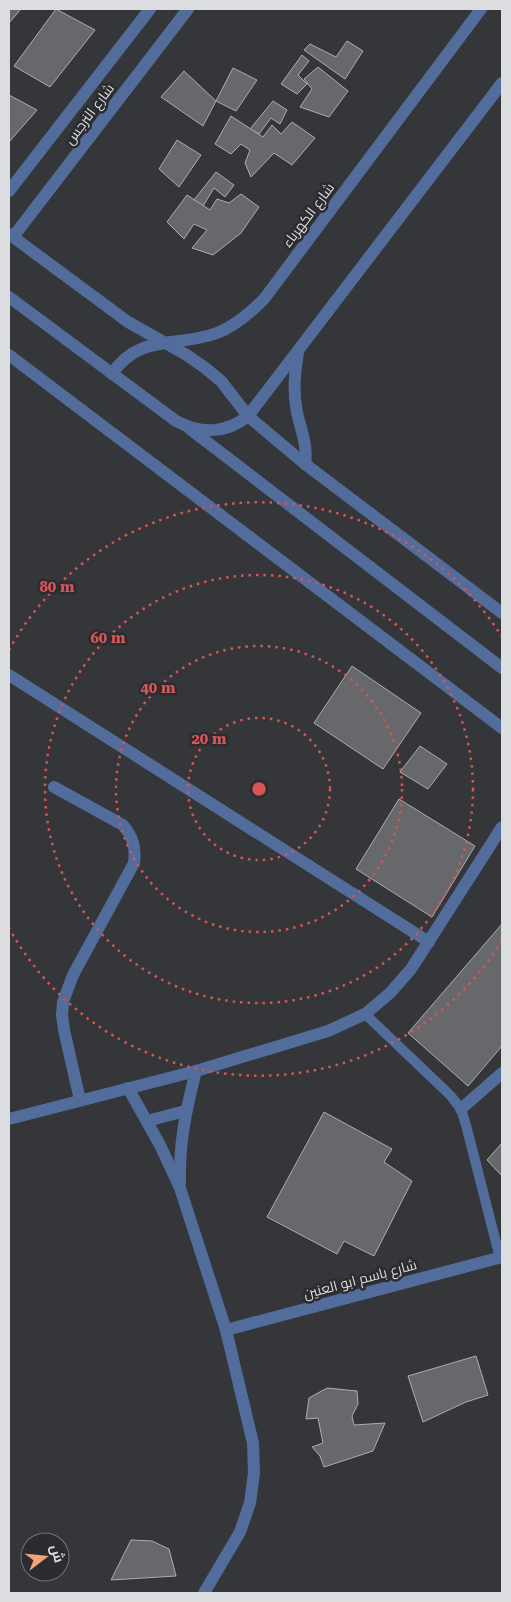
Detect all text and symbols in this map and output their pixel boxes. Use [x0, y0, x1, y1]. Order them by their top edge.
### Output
street label: شارع النرجس [61, 81, 118, 148]
street label: شارع الكهرباء [279, 180, 338, 251]
text: 80 m [39, 578, 75, 596]
text: 60 m [90, 629, 126, 647]
text: 40 m [140, 679, 176, 697]
text: 20 m [191, 730, 227, 748]
centre of rings [250, 780, 268, 798]
street label: شارع باسم ابو العنين [302, 1256, 419, 1304]
north arrow [20, 1532, 70, 1582]
text: ش [46, 1543, 68, 1565]

